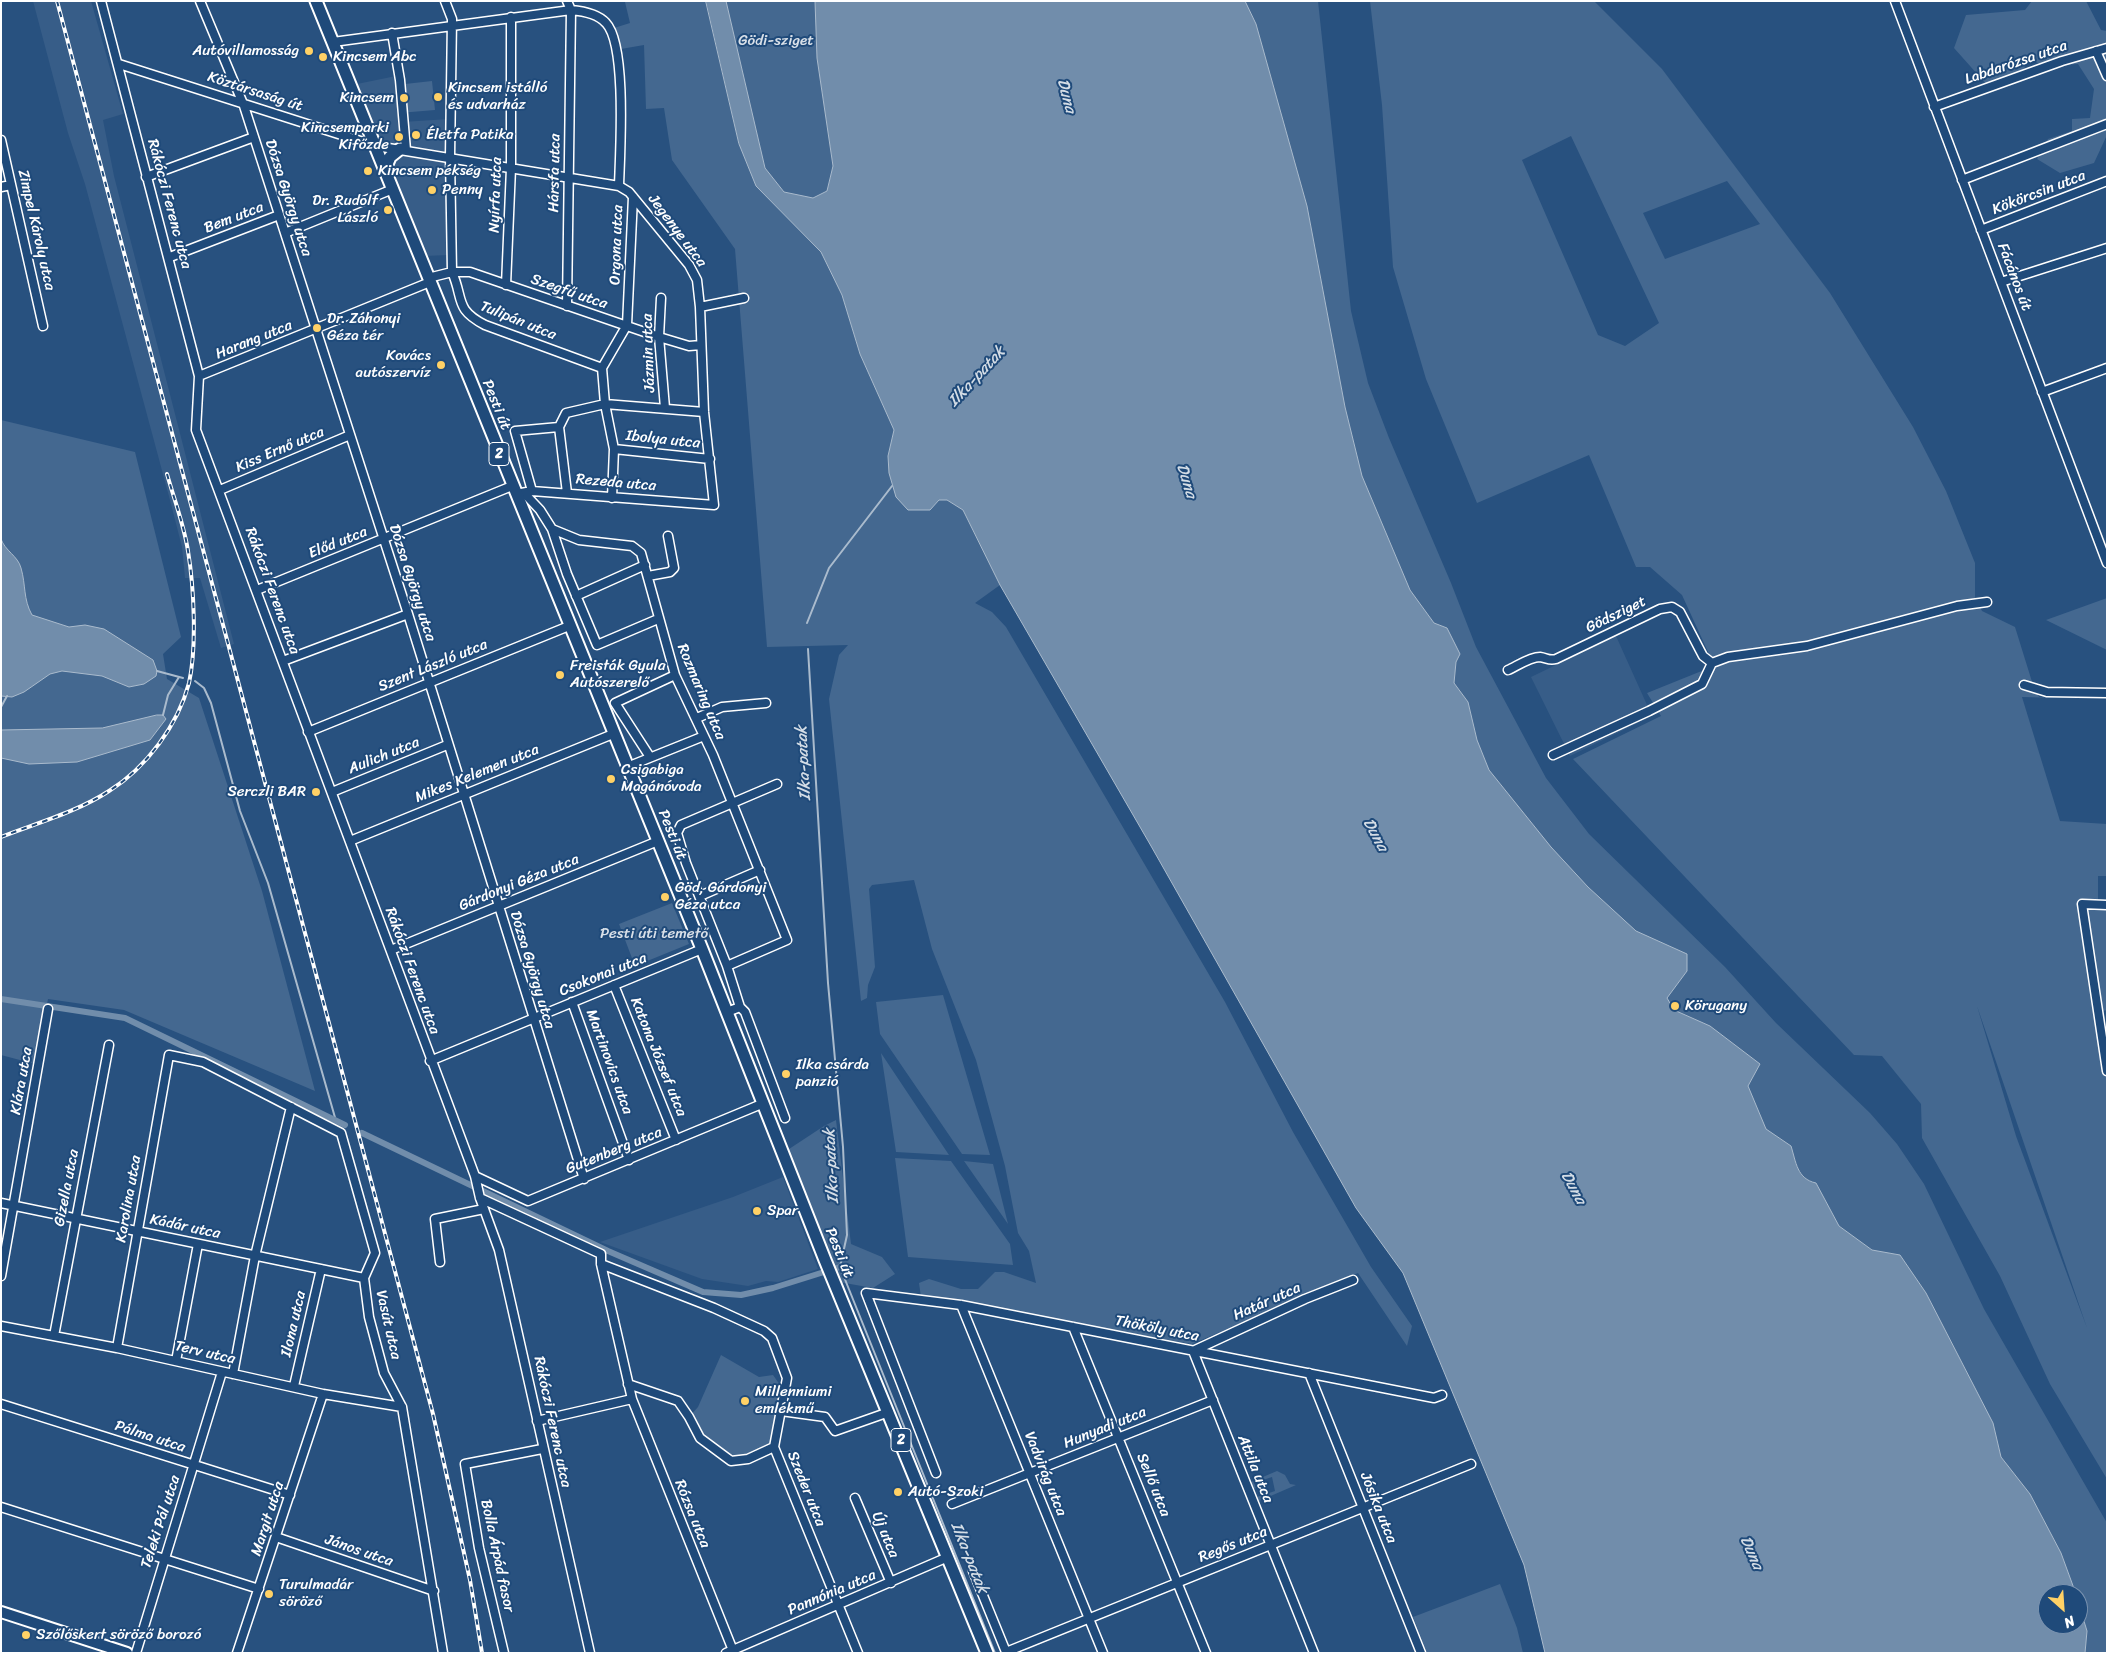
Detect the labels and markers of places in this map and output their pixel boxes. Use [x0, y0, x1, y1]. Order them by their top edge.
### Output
place label: Autóvillamosság [192, 42, 299, 60]
marker: Autóvillamosság [303, 45, 315, 57]
place label: Kincsem Abc [333, 48, 417, 66]
marker: Kincsem Abc [317, 51, 329, 63]
place label: Kincsem istálló és udvarház [448, 79, 547, 114]
place label: Kincsem [340, 89, 394, 107]
marker: Kincsem istálló és udvarház [432, 91, 444, 103]
marker: Kincsem [398, 92, 410, 104]
place label: Kincsemparki Kifőzde [301, 119, 389, 154]
place label: Életfa Patika [426, 126, 514, 144]
marker: Életfa Patika [410, 129, 422, 141]
marker: Kincsemparki Kifőzde [393, 131, 405, 143]
place label: Kincsem pékség [378, 162, 481, 180]
marker: Kincsem pékség [362, 165, 374, 177]
place label: Penny [442, 181, 483, 199]
marker: Penny [426, 184, 438, 196]
place label: Dr. Rudolf László [312, 192, 378, 227]
marker: Dr. Rudolf László [382, 204, 394, 216]
place label: Dr. Záhonyi Géza tér [327, 310, 400, 345]
marker: Dr. Záhonyi Géza tér [311, 322, 323, 334]
place label: Kovács autószervíz [356, 347, 431, 382]
marker: Kovács autószervíz [435, 359, 447, 371]
place label: Freisták Gyula Autószerelő [570, 657, 665, 692]
marker: Freisták Gyula Autószerelő [554, 669, 566, 681]
place label: Csigabiga Magánóvoda [621, 761, 702, 796]
marker: Csigabiga Magánóvoda [605, 773, 617, 785]
place label: Serczli BAR [227, 783, 306, 801]
marker: Serczli BAR [310, 786, 322, 798]
place label: Göd, Gárdonyi Géza utca [675, 879, 766, 914]
marker: Göd, Gárdonyi Géza utca [659, 891, 671, 903]
place label: Körugany [1685, 997, 1747, 1015]
marker: Körugany [1669, 1000, 1681, 1012]
place label: Ilka csárda panzió [796, 1056, 869, 1091]
marker: Ilka csárda panzió [780, 1068, 792, 1080]
place label: Spar [767, 1202, 798, 1220]
marker: Spar [751, 1205, 763, 1217]
place label: Millenniumi emlékmű [755, 1383, 832, 1418]
marker: Millenniumi emlékmű [739, 1395, 751, 1407]
place label: Autó-Szoki [908, 1483, 983, 1501]
marker: Autó-Szoki [892, 1486, 904, 1498]
place label: Turulmadár söröző [279, 1576, 353, 1611]
marker: Turulmadár söröző [263, 1588, 275, 1600]
place label: Szőlőskert söröző borozó [36, 1626, 201, 1644]
marker: Szőlőskert söröző borozó [20, 1629, 32, 1641]

